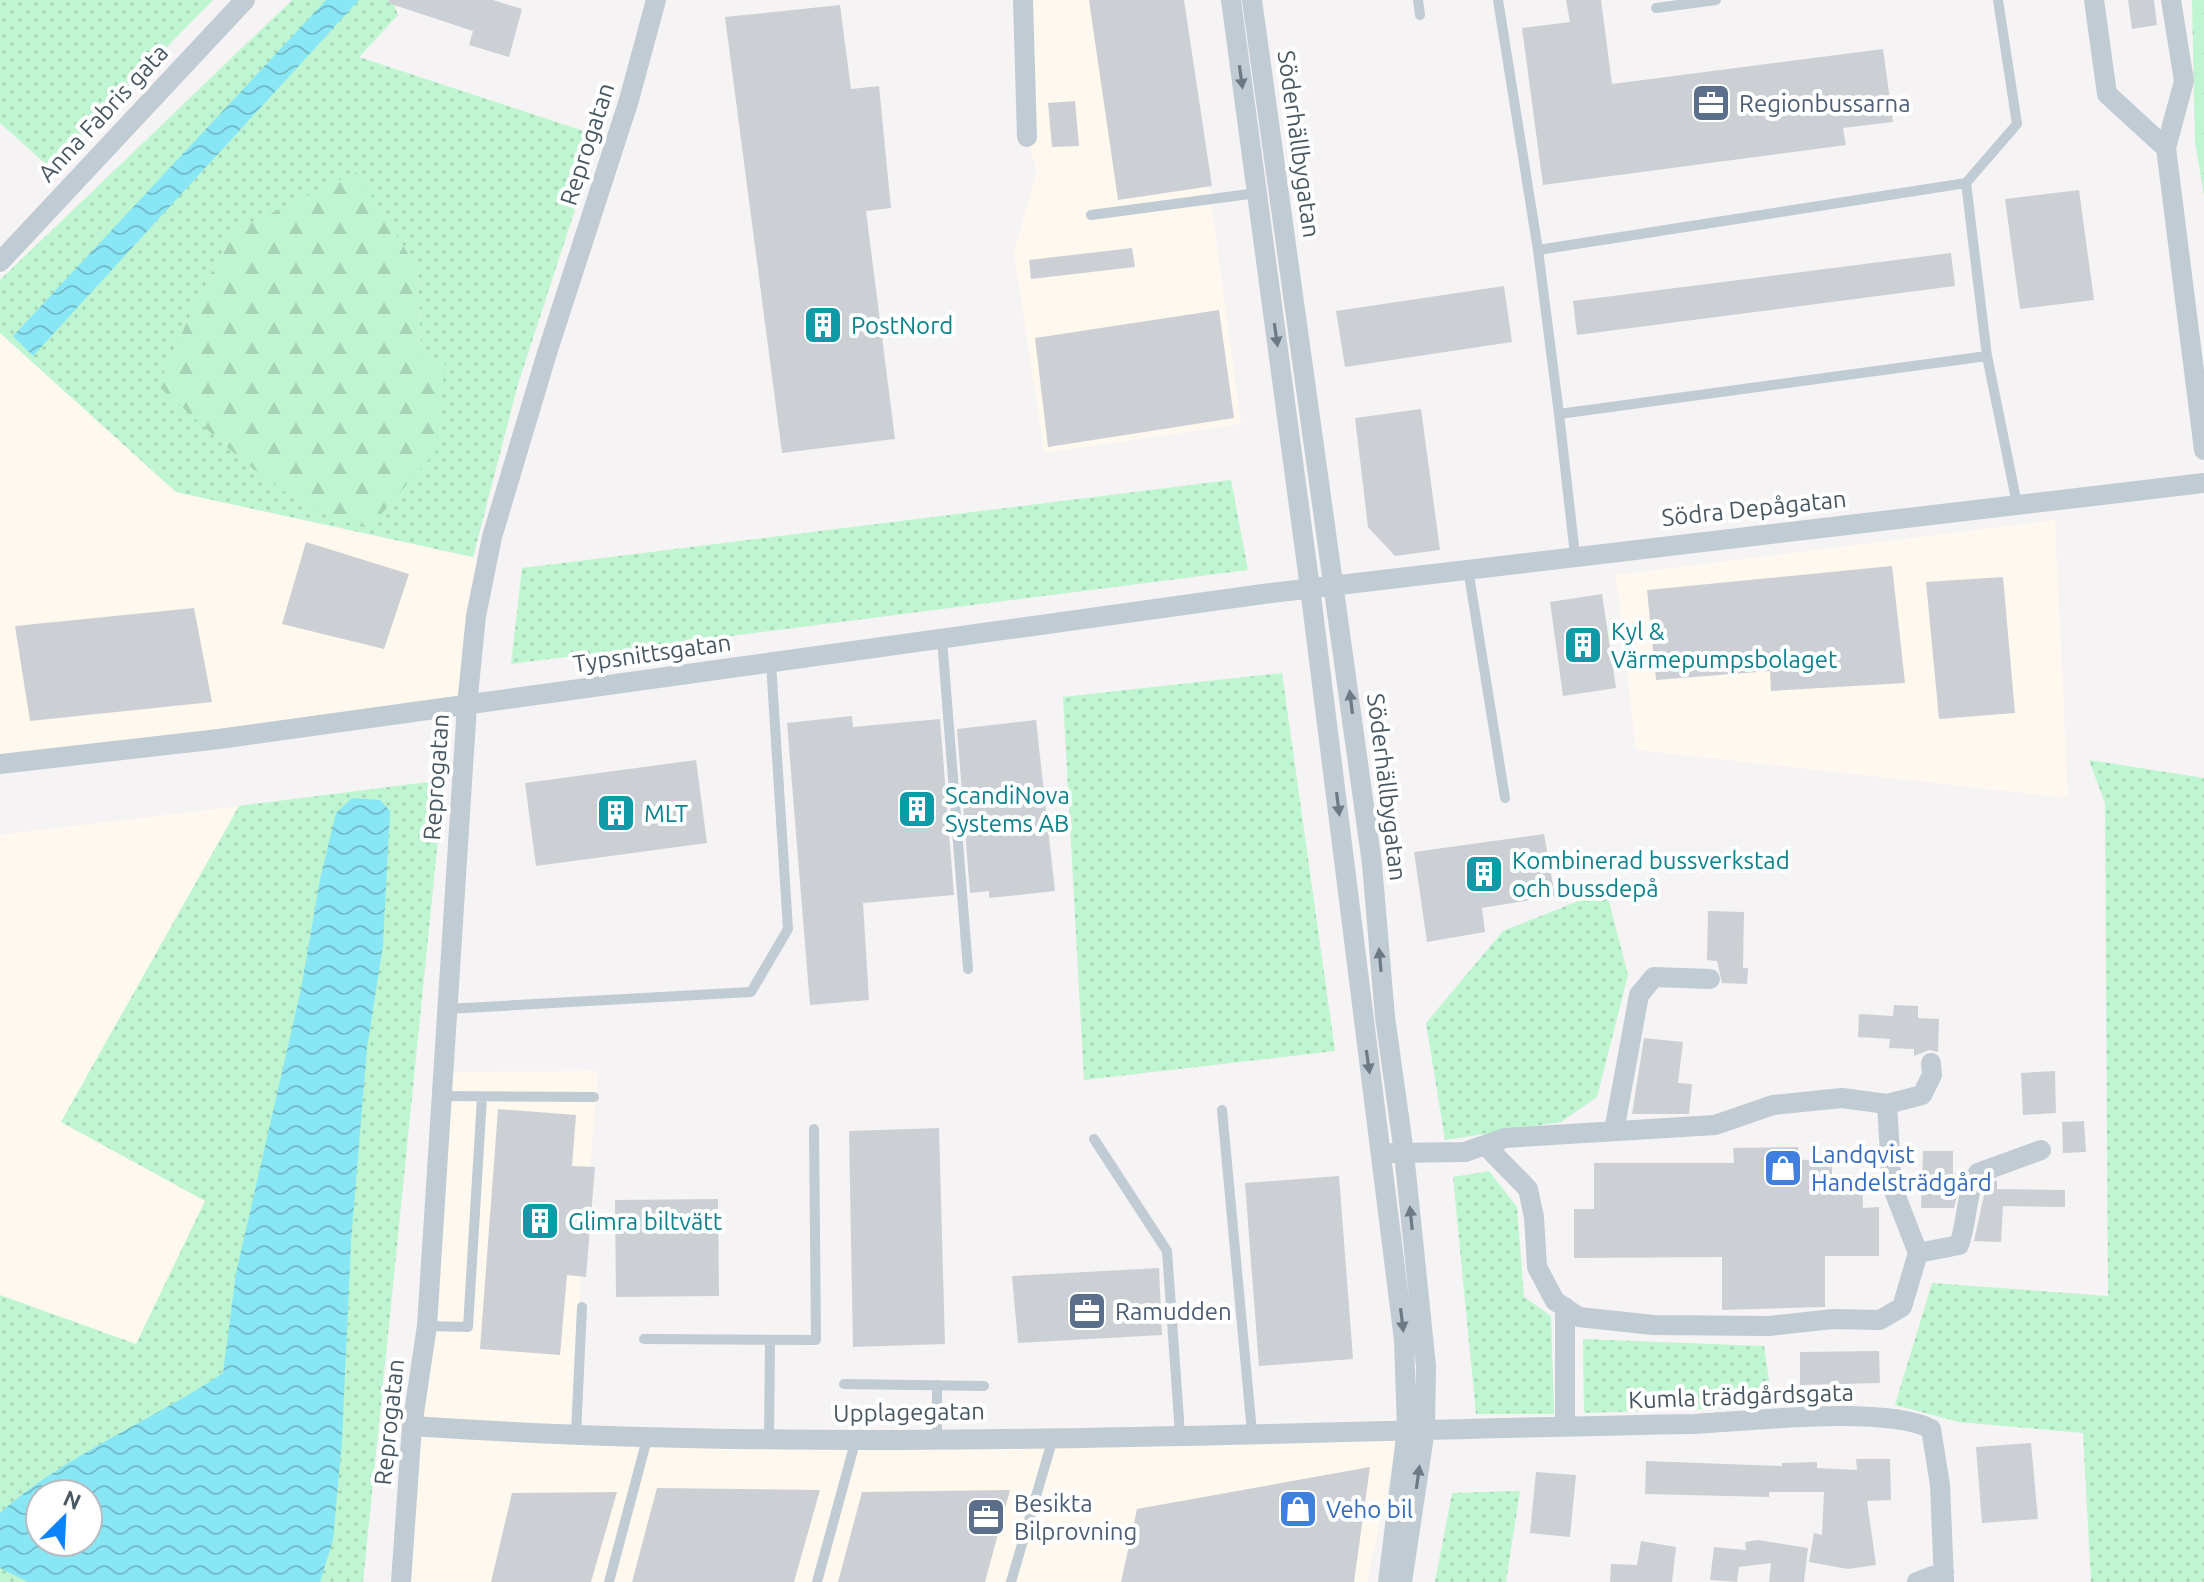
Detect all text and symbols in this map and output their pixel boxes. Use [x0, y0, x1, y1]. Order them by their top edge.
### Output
street label: Anna Fabris gata [33, 39, 173, 187]
street label: Söderhällbygatan [1273, 49, 1325, 239]
one-way arrow [1235, 65, 1248, 90]
street label: Reprogatan [555, 79, 619, 209]
office icon: Regionbussarna [1690, 82, 1732, 124]
place label: Regionbussarna [1739, 90, 1911, 117]
building icon: PostNord [802, 304, 844, 346]
place label: PostNord [851, 312, 953, 339]
one-way arrow [1270, 323, 1283, 348]
street label: Södra Depågatan [1660, 485, 1848, 531]
place label: Kyl & Värmepumpsbolaget [1611, 618, 1838, 673]
building icon: Kyl & Värmepumpsbolaget [1562, 624, 1604, 666]
street label: Typsnittsgatan [571, 629, 733, 677]
one-way arrow [1344, 689, 1357, 714]
street label: Söderhällbygatan [1362, 692, 1412, 882]
street label: Reprogatan [418, 713, 454, 841]
place label: ScandiNova Systems AB [945, 782, 1070, 837]
building icon: ScandiNova Systems AB [896, 788, 938, 830]
building icon: MLT [595, 792, 637, 834]
one-way arrow [1331, 792, 1344, 817]
place label: MLT [644, 800, 688, 827]
place label: Kombinerad bussverkstad och bussdepå [1512, 847, 1790, 902]
building icon: Kombinerad bussverkstad och bussdepå [1463, 853, 1505, 895]
one-way arrow [1373, 947, 1386, 972]
one-way arrow [1362, 1050, 1375, 1075]
place label: Landqvist Handelsträdgård [1811, 1141, 1992, 1196]
shop icon: Landqvist Handelsträdgård [1762, 1147, 1804, 1189]
building icon: Glimra biltvätt [519, 1200, 561, 1242]
one-way arrow [1404, 1205, 1417, 1230]
place label: Glimra biltvätt [568, 1208, 723, 1235]
office icon: Ramudden [1066, 1290, 1108, 1332]
place label: Ramudden [1115, 1298, 1232, 1325]
one-way arrow [1395, 1308, 1408, 1333]
street label: Reprogatan [369, 1357, 409, 1487]
street label: Kumla trädgårdsgata [1628, 1379, 1854, 1413]
street label: Upplagegatan [833, 1397, 985, 1427]
one-way arrow [1412, 1464, 1425, 1489]
north arrow [24, 1478, 104, 1558]
text: N [60, 1485, 85, 1514]
shop icon: Veho bil [1277, 1488, 1319, 1530]
place label: Besikta Bilprovning [1014, 1490, 1137, 1545]
office icon: Besikta Bilprovning [965, 1496, 1007, 1538]
place label: Veho bil [1326, 1496, 1413, 1523]

